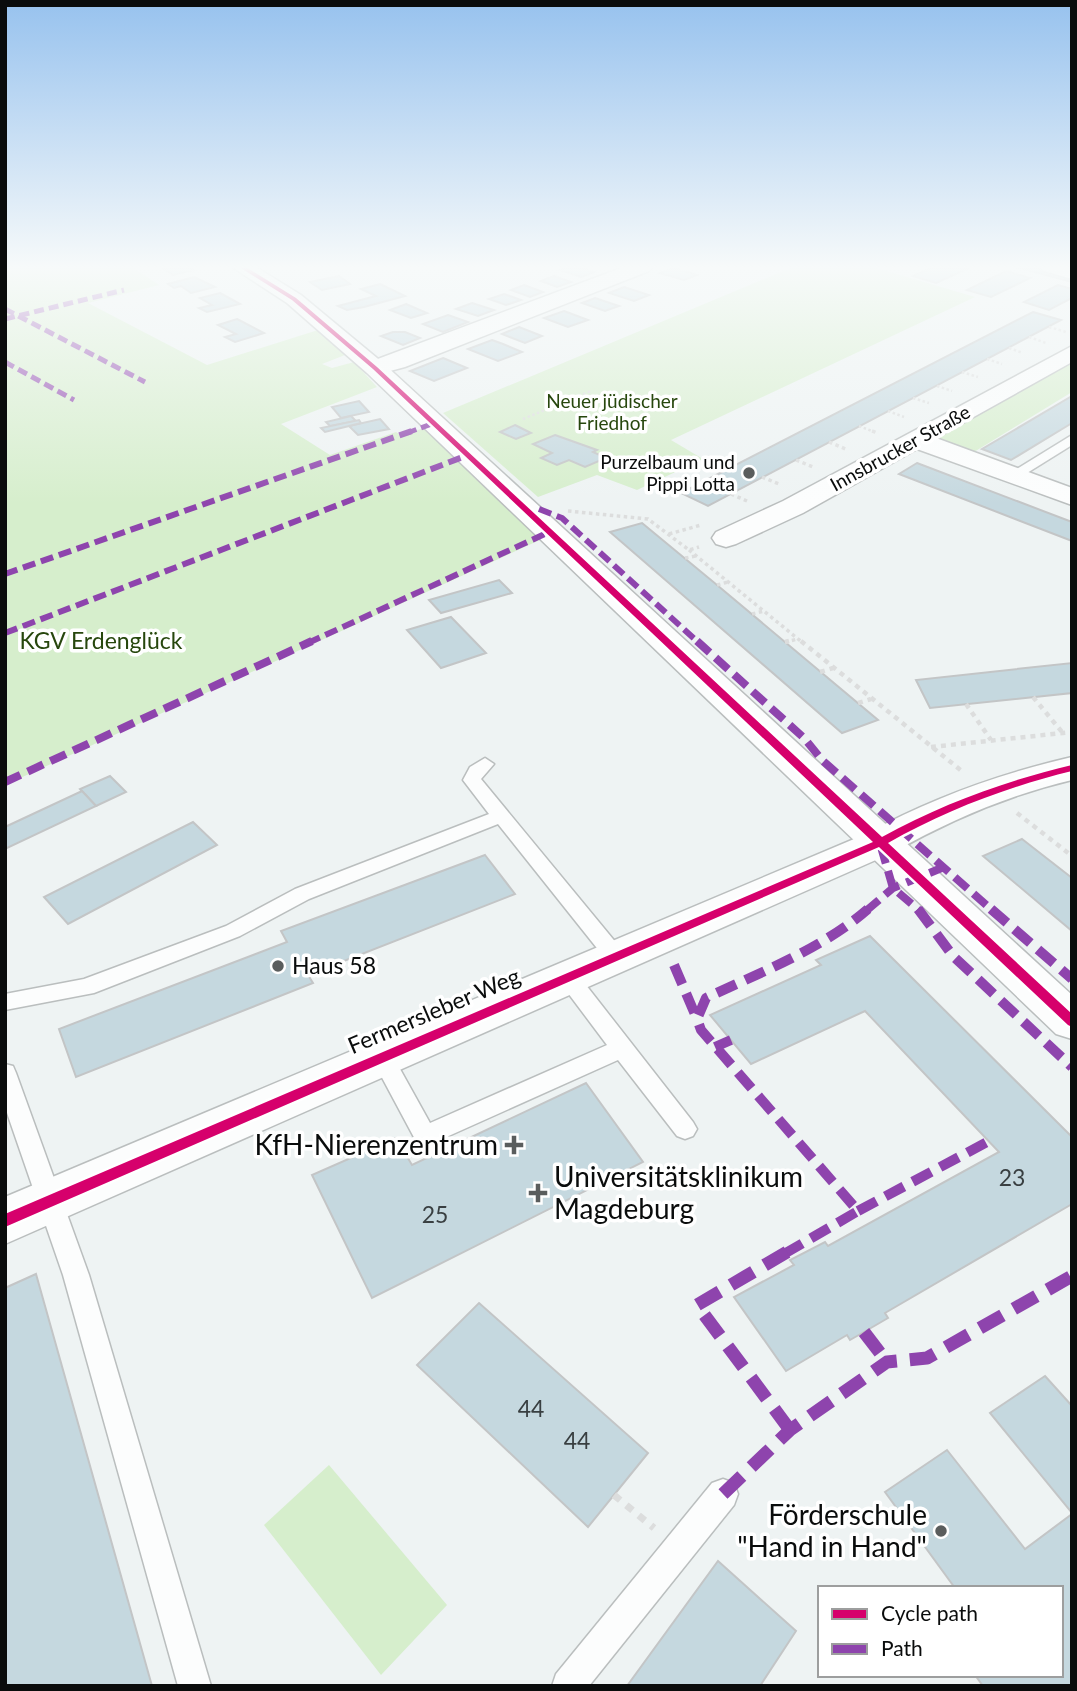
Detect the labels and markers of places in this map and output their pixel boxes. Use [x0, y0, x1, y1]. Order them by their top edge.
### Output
place label: Purzelbaum und Pippi Lotta [600, 450, 735, 495]
marker: Purzelbaum und Pippi Lotta [741, 465, 757, 481]
place label: Haus 58 [292, 951, 376, 979]
marker: Haus 58 [270, 958, 286, 974]
place label: KfH-Nierenzentrum [254, 1127, 498, 1161]
marker: KfH-Nierenzentrum [504, 1135, 524, 1155]
place label: Universitätsklinikum Magdeburg [554, 1159, 803, 1225]
marker: Universitätsklinikum Magdeburg [528, 1183, 548, 1203]
place label: Förderschule "Hand in Hand" [737, 1497, 927, 1563]
marker: Förderschule "Hand in Hand" [933, 1523, 949, 1539]

